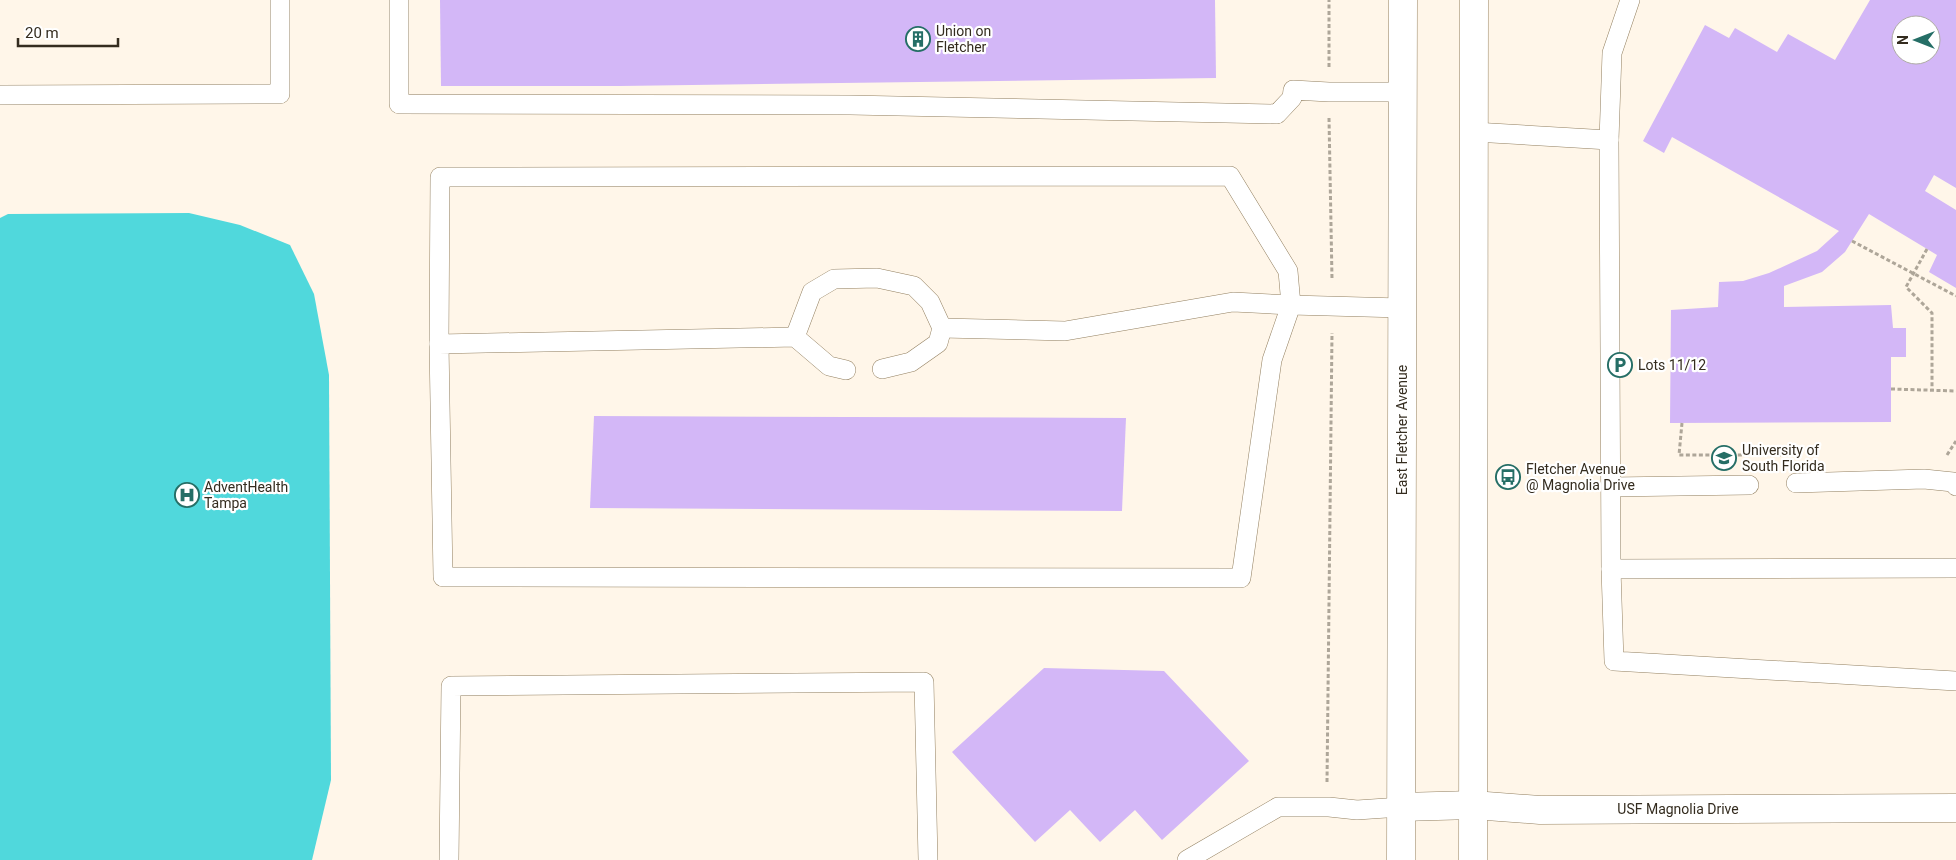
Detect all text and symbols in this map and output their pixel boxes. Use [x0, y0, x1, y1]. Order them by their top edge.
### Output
scale bar [18, 15, 118, 47]
north arrow [1891, 15, 1941, 65]
place label: Union on Fletcher [936, 23, 991, 55]
text: 20 m [25, 24, 59, 42]
building icon: Union on Fletcher [905, 26, 931, 52]
text: N [1895, 35, 1911, 45]
parking icon: Lots 11/12 [1607, 352, 1633, 378]
place label: Lots 11/12 [1638, 357, 1706, 373]
street label: East Fletcher Avenue [1394, 365, 1410, 495]
place label: University of South Florida [1742, 442, 1825, 474]
school or university icon: University of South Florida [1711, 445, 1737, 471]
place label: Fletcher Avenue @ Magnolia Drive [1526, 461, 1635, 493]
bus stop icon: Fletcher Avenue @ Magnolia Drive [1495, 464, 1521, 490]
place label: AdventHealth Tampa [204, 479, 288, 511]
hospital icon: AdventHealth Tampa [174, 482, 200, 508]
street label: USF Magnolia Drive [1617, 801, 1739, 817]

